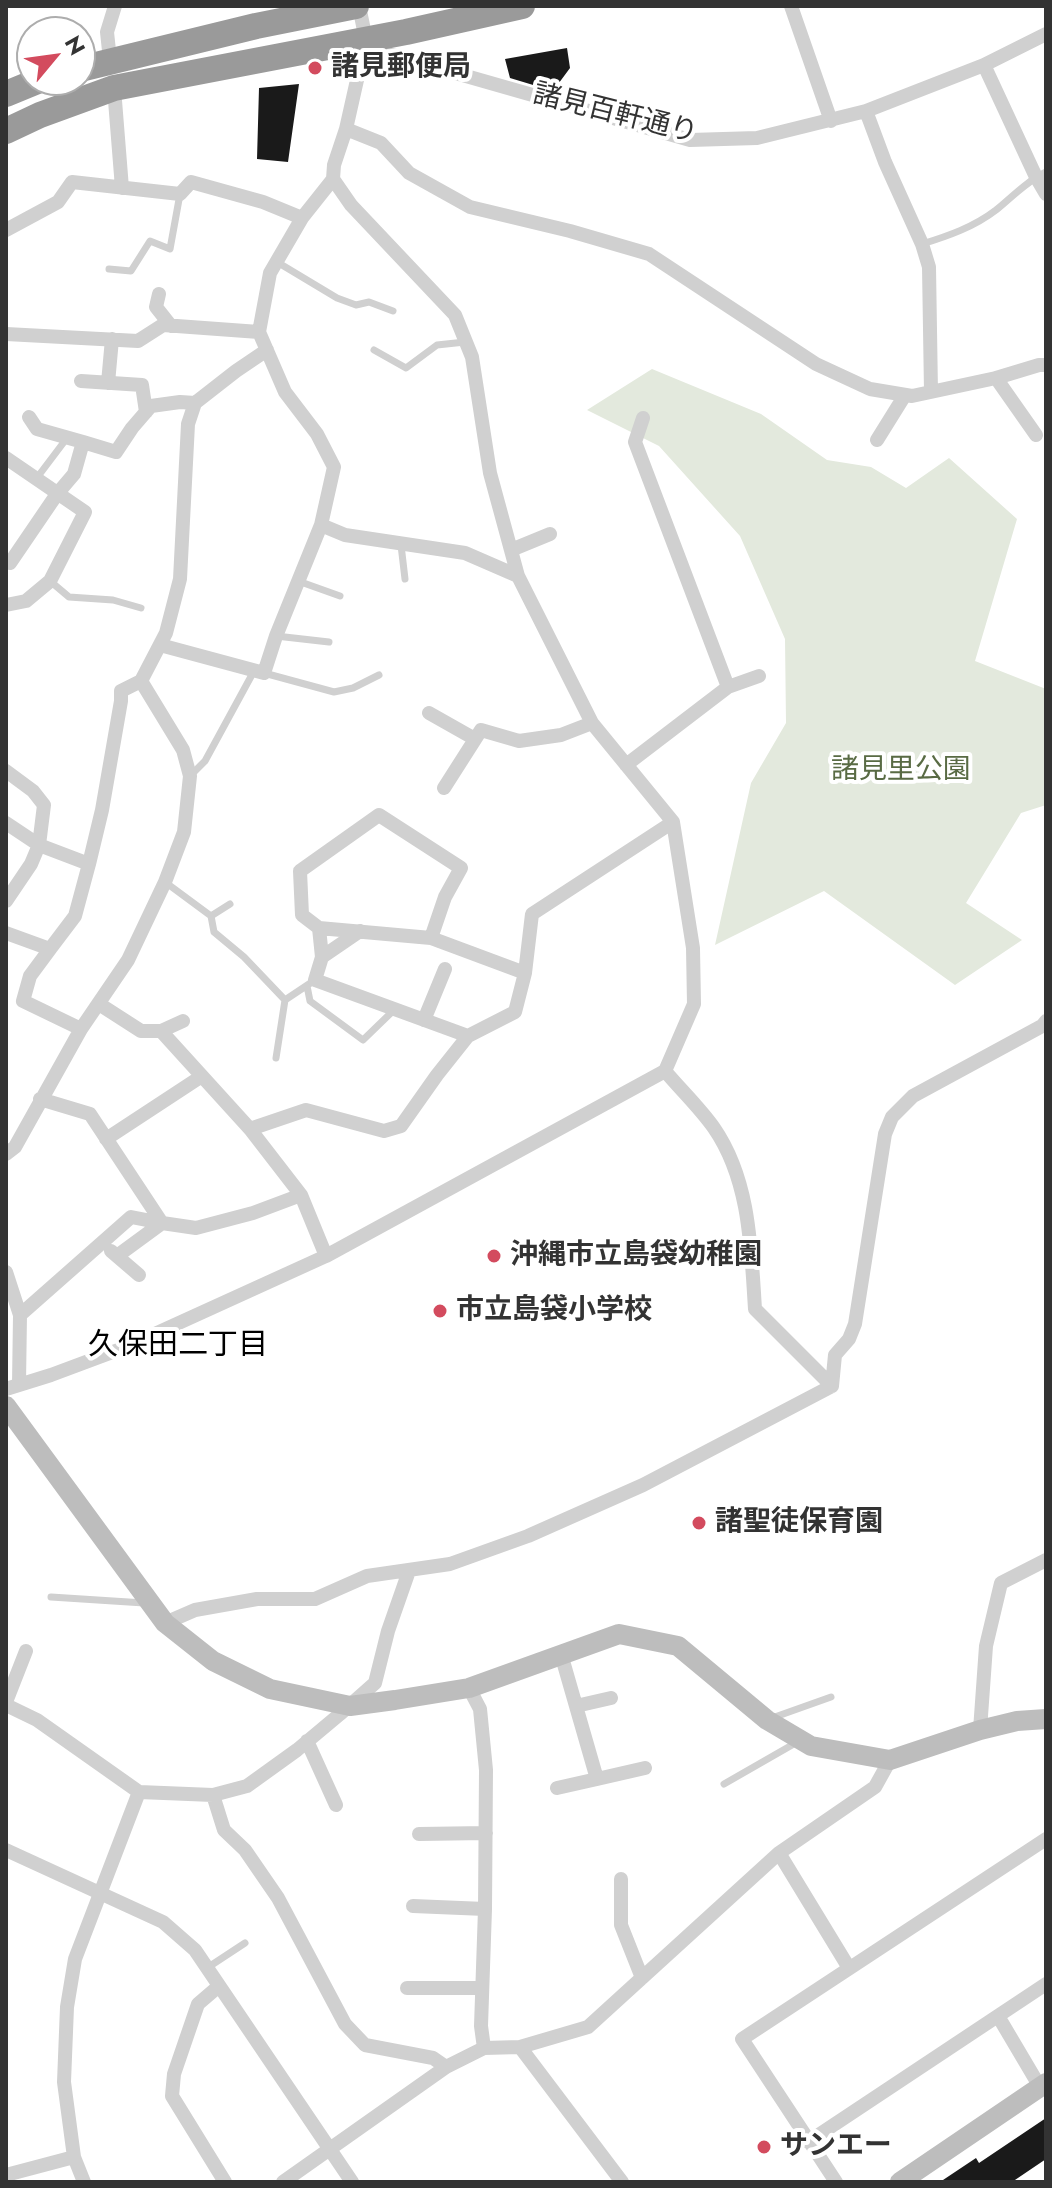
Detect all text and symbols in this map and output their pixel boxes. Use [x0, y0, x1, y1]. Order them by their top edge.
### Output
north arrow [16, 16, 96, 96]
text: N [57, 30, 93, 61]
place label: 諸見郵便局 [331, 51, 471, 85]
marker: 諸見郵便局 [306, 59, 324, 77]
street label: 諸見百軒通り [529, 78, 701, 152]
park label: 諸見里公園 [831, 754, 971, 788]
place label: 沖縄市立島袋幼稚園 [510, 1239, 762, 1273]
marker: 沖縄市立島袋幼稚園 [485, 1247, 503, 1265]
place label: 市立島袋小学校 [456, 1294, 652, 1328]
marker: 市立島袋小学校 [431, 1302, 449, 1320]
district label: 久保田二丁目 [88, 1329, 268, 1365]
place label: 諸聖徒保育園 [715, 1506, 883, 1540]
marker: 諸聖徒保育園 [690, 1514, 708, 1532]
place label: サンエー [780, 2130, 892, 2164]
marker: サンエー [755, 2138, 773, 2156]

